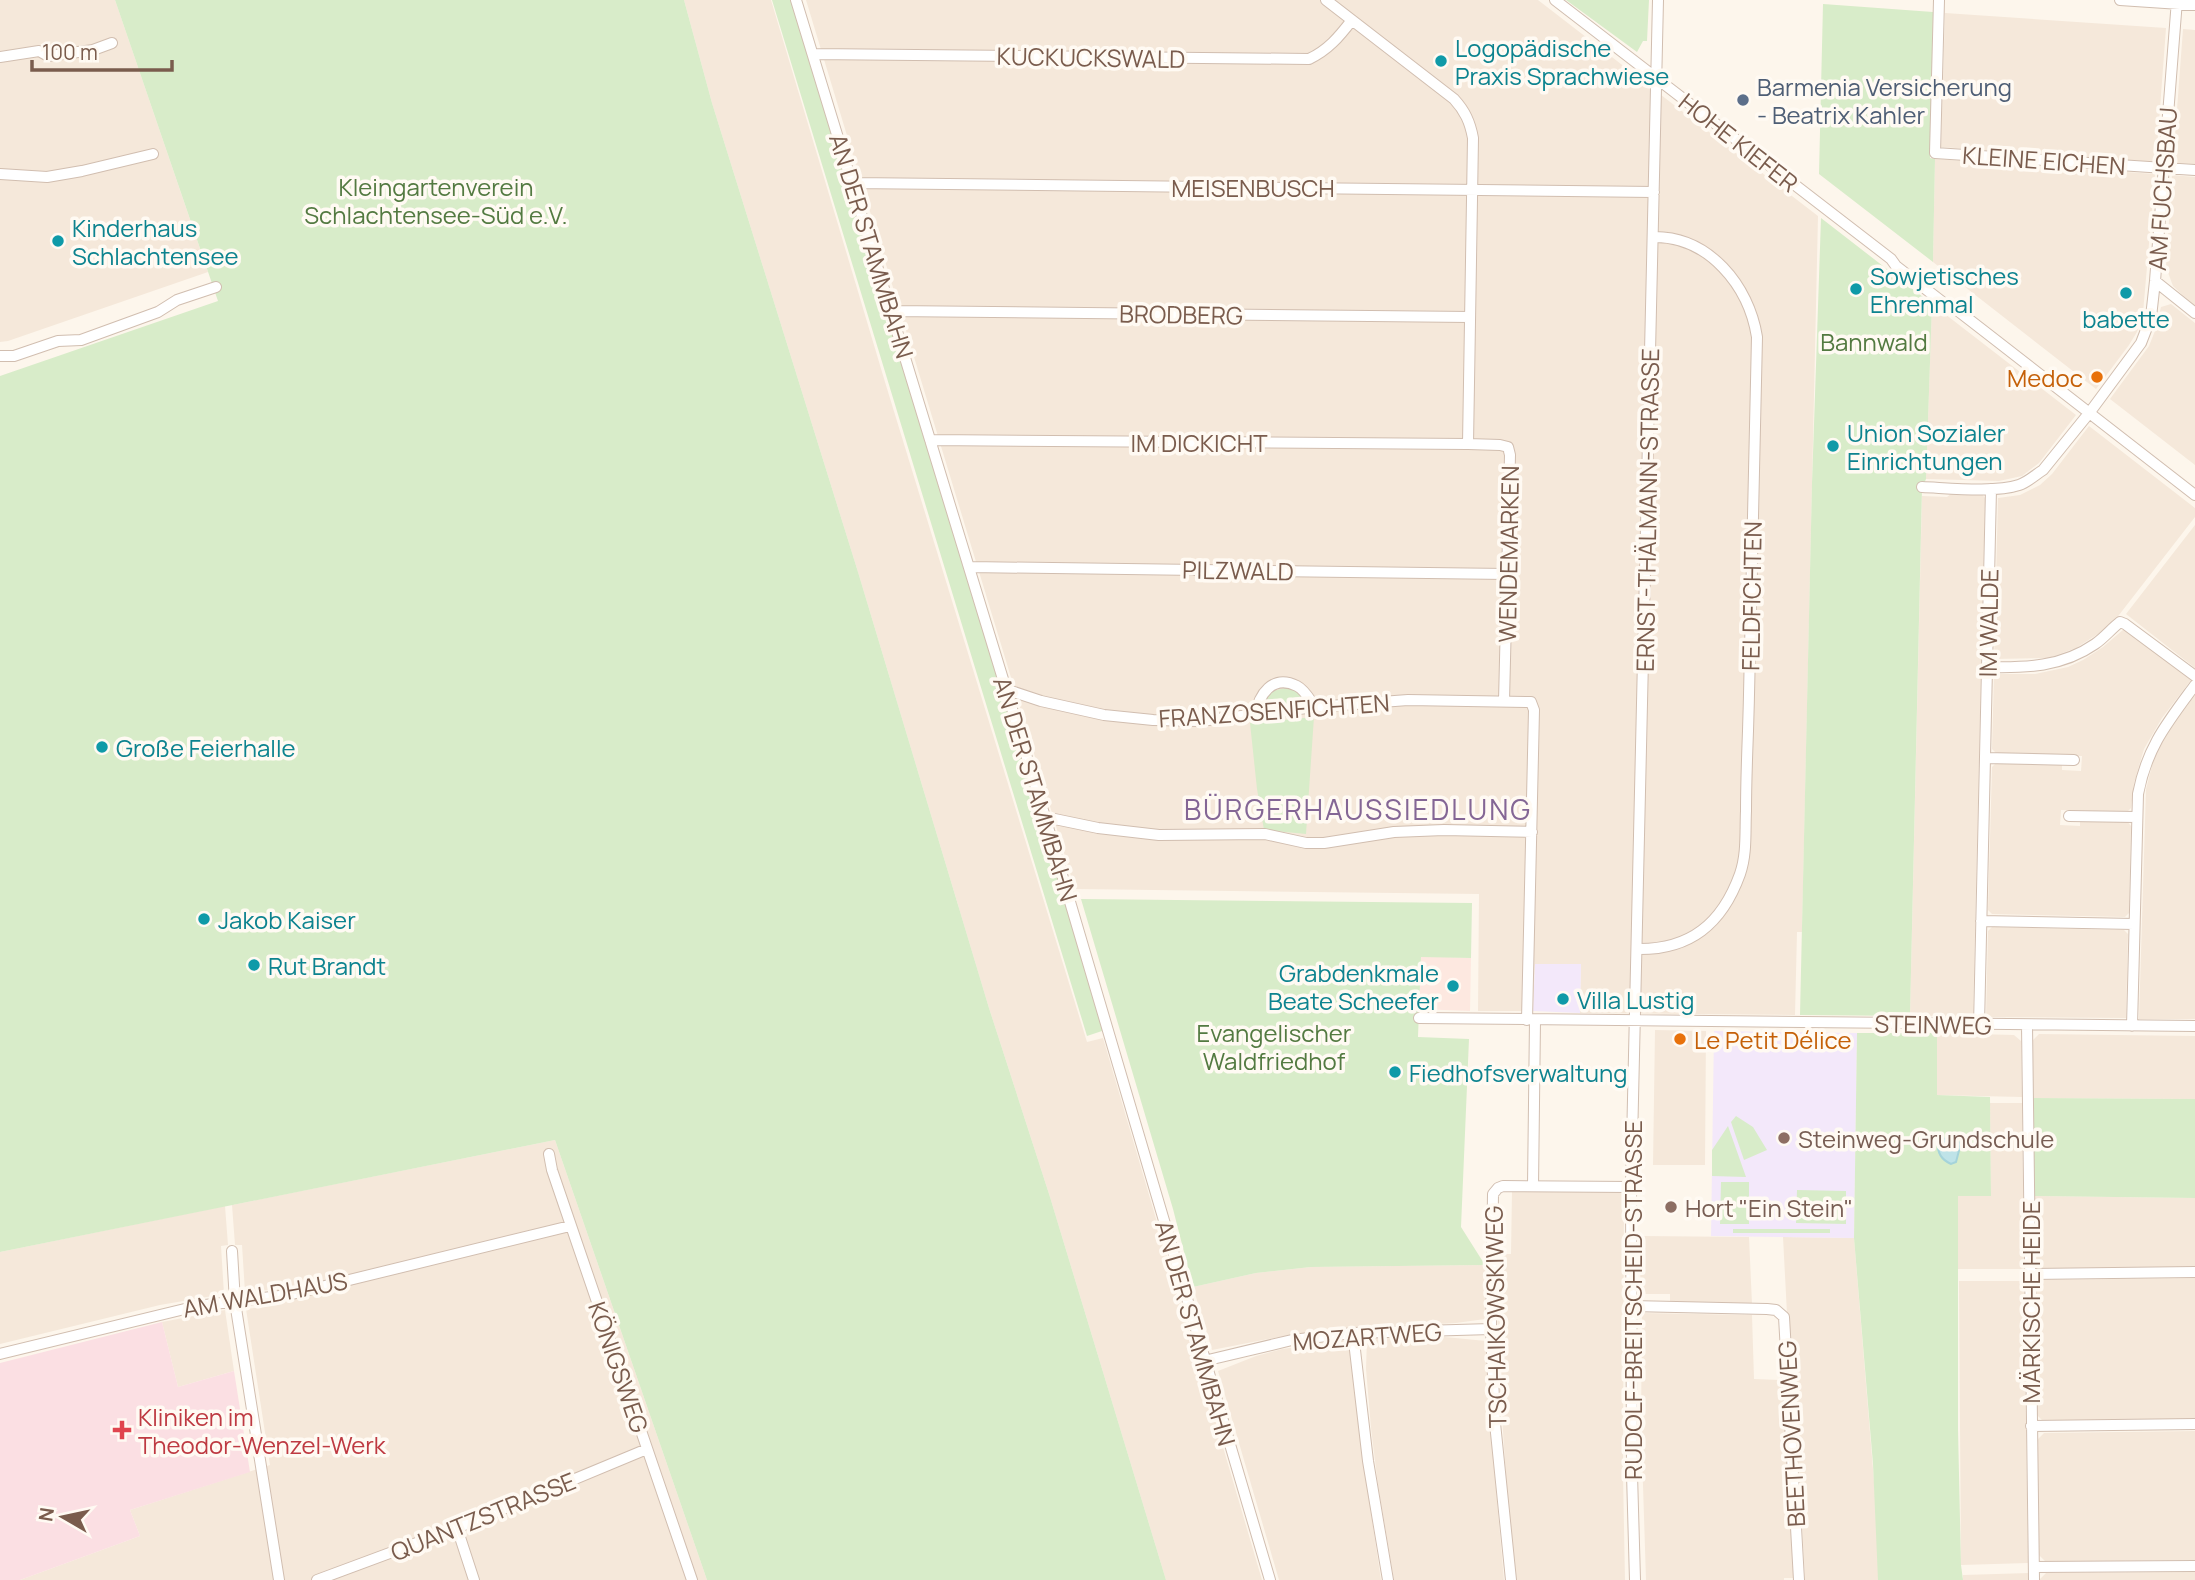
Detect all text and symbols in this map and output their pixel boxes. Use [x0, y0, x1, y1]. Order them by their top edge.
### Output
scale bar [32, 28, 172, 72]
place label: Logopädische Praxis Sprachwiese [1455, 31, 1669, 92]
text: 100 m [42, 38, 98, 66]
street label: KUCKUCKSWALD [996, 39, 1186, 75]
marker: Logopädische Praxis Sprachwiese [1433, 53, 1449, 69]
place label: Barmenia Versicherung - Beatrix Kahler [1757, 70, 2012, 131]
street label: HOHE KIEFER [1672, 85, 1806, 199]
marker: Barmenia Versicherung - Beatrix Kahler [1735, 92, 1751, 108]
street label: AM FUCHSBAU [2140, 106, 2184, 272]
street label: AN DER STAMMBAHN [822, 130, 922, 362]
street label: KLEINE EICHEN [1961, 138, 2127, 182]
park label: Kleingartenverein Schlachtensee-Süd e.V. [304, 170, 568, 231]
street label: MEISENBUSCH [1171, 171, 1335, 204]
place label: Kinderhaus Schlachtensee [72, 211, 239, 272]
marker: Kinderhaus Schlachtensee [50, 233, 66, 249]
place label: Sowjetisches Ehrenmal [1870, 259, 2019, 320]
marker: Sowjetisches Ehrenmal [1848, 281, 1864, 297]
marker: babette [2118, 285, 2134, 301]
street label: BRODBERG [1119, 296, 1243, 332]
place label: babette [2082, 302, 2170, 335]
park label: Bannwald [1820, 325, 1928, 358]
street label: ERNST-THÄLMANN-STRASSE [1628, 348, 1666, 672]
place label: Medoc [2007, 361, 2083, 394]
marker: Medoc [2089, 369, 2105, 385]
place label: Union Sozialer Einrichtungen [1847, 416, 2006, 477]
street label: IM DICKICHT [1130, 426, 1268, 459]
marker: Union Sozialer Einrichtungen [1825, 438, 1841, 454]
street label: WENDEMARKEN [1490, 465, 1526, 643]
street label: FELDFICHTEN [1733, 521, 1769, 671]
street label: PILZWALD [1182, 553, 1294, 587]
street label: IM WALDE [1971, 568, 2005, 678]
street label: AN DER STAMMBAHN [986, 673, 1086, 905]
street label: FRANZOSENFICHTEN [1157, 685, 1391, 735]
place label: Große Feierhalle [116, 731, 296, 764]
marker: Große Feierhalle [94, 739, 110, 755]
district label: BÜRGERHAUSSIEDLUNG [1184, 790, 1532, 828]
place label: Jakob Kaiser [218, 903, 356, 936]
marker: Jakob Kaiser [196, 911, 212, 927]
place label: Rut Brandt [268, 949, 386, 982]
place label: Grabdenkmale Beate Scheefer [1268, 956, 1439, 1017]
marker: Rut Brandt [246, 957, 262, 973]
marker: Grabdenkmale Beate Scheefer [1445, 978, 1461, 994]
place label: Villa Lustig [1577, 983, 1694, 1016]
marker: Villa Lustig [1555, 991, 1571, 1007]
street label: STEINWEG [1874, 1006, 1992, 1042]
park label: Evangelischer Waldfriedhof [1196, 1016, 1352, 1077]
place label: Le Petit Délice [1694, 1023, 1851, 1056]
marker: Le Petit Délice [1672, 1031, 1688, 1047]
place label: Fiedhofsverwaltung [1409, 1056, 1627, 1089]
marker: Fiedhofsverwaltung [1387, 1064, 1403, 1080]
street label: RUDOLF-BREITSCHEID-STRASSE [1616, 1120, 1649, 1480]
place label: Steinweg-Grundschule [1798, 1122, 2054, 1155]
marker: Steinweg-Grundschule [1776, 1130, 1792, 1146]
place label: Hort "Ein Stein" [1685, 1191, 1853, 1224]
marker: Hort "Ein Stein" [1663, 1199, 1679, 1215]
street label: MÄRKISCHE HEIDE [2014, 1201, 2047, 1403]
street label: TSCHAIKOWSKIWEG [1477, 1205, 1513, 1429]
street label: AN DER STAMMBAHN [1148, 1216, 1244, 1450]
street label: AM WALDHAUS [180, 1263, 350, 1325]
street label: KÖNIGSWEG [581, 1297, 657, 1437]
street label: MOZARTWEG [1291, 1314, 1443, 1358]
street label: BEETHOVENWEG [1770, 1340, 1812, 1528]
place label: Kliniken im Theodor-Wenzel-Werk [138, 1400, 387, 1461]
marker: Kliniken im Theodor-Wenzel-Werk [112, 1420, 132, 1440]
street label: QUANTZSTRASSE [386, 1464, 580, 1568]
north arrow [28, 1482, 98, 1552]
text: N [32, 1506, 60, 1523]

